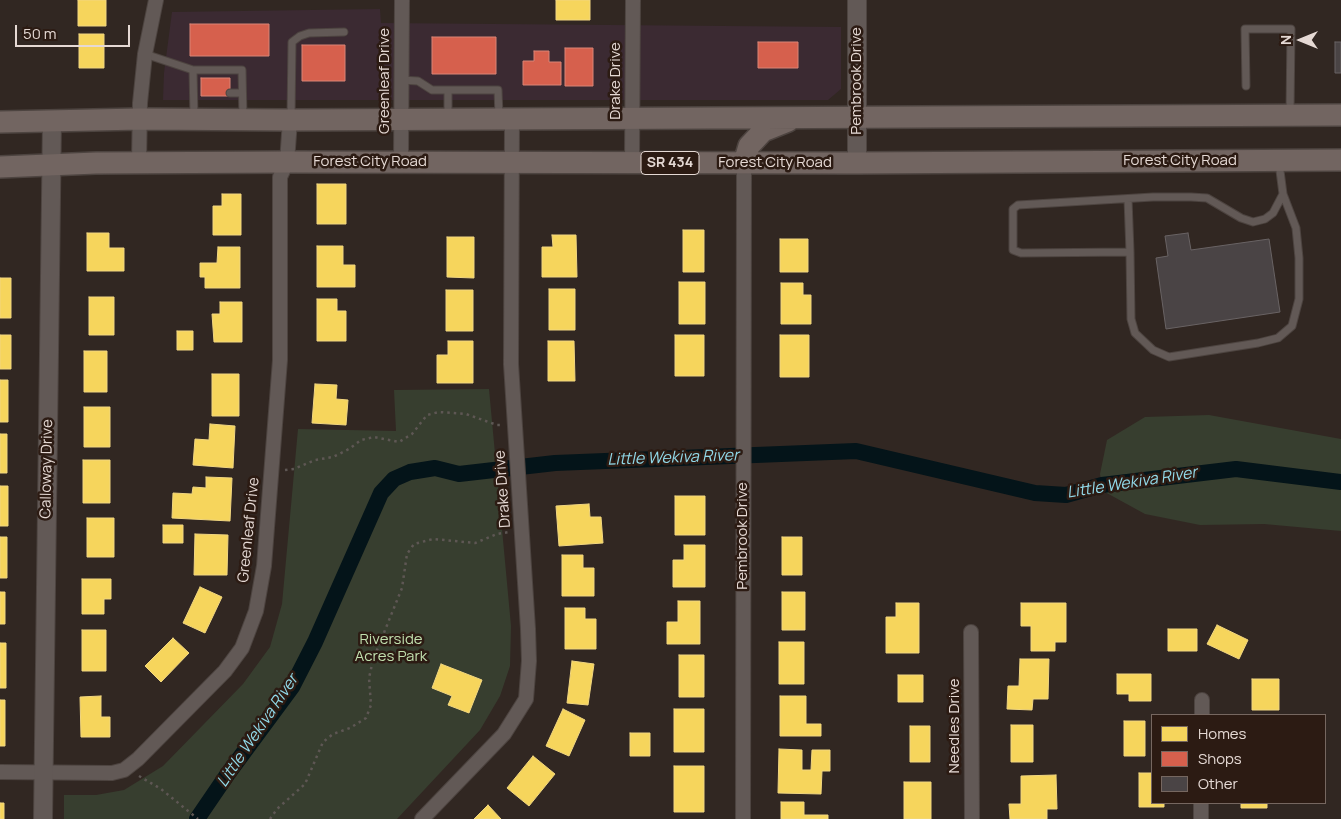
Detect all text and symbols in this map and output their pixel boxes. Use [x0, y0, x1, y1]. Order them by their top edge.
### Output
scale bar [18, 15, 132, 47]
north arrow [1276, 15, 1326, 65]
text: 50 m [23, 23, 57, 44]
street label: Pembrook Drive [848, 27, 866, 135]
street label: Greenleaf Drive [376, 28, 394, 134]
text: N [1276, 35, 1295, 45]
street label: Drake Drive [607, 42, 625, 120]
road number: SR 434 [641, 152, 699, 174]
street label: Forest City Road [1123, 152, 1237, 170]
street label: Forest City Road [313, 153, 427, 171]
street label: Forest City Road [718, 154, 832, 172]
street label: Calloway Drive [37, 419, 57, 519]
water label: Little Wekiva River [607, 446, 739, 470]
street label: Drake Drive [491, 450, 515, 528]
water label: Little Wekiva River [1066, 463, 1198, 503]
street label: Greenleaf Drive [235, 476, 263, 584]
street label: Pembrook Drive [734, 482, 752, 590]
park label: Riverside Acres Park [355, 631, 427, 666]
water label: Little Wekiva River [213, 671, 303, 791]
street label: Needles Drive [946, 679, 964, 773]
legend [1151, 714, 1326, 804]
text: Homes [1198, 723, 1246, 744]
text: Shops [1198, 748, 1242, 769]
text: Other [1198, 773, 1238, 794]

